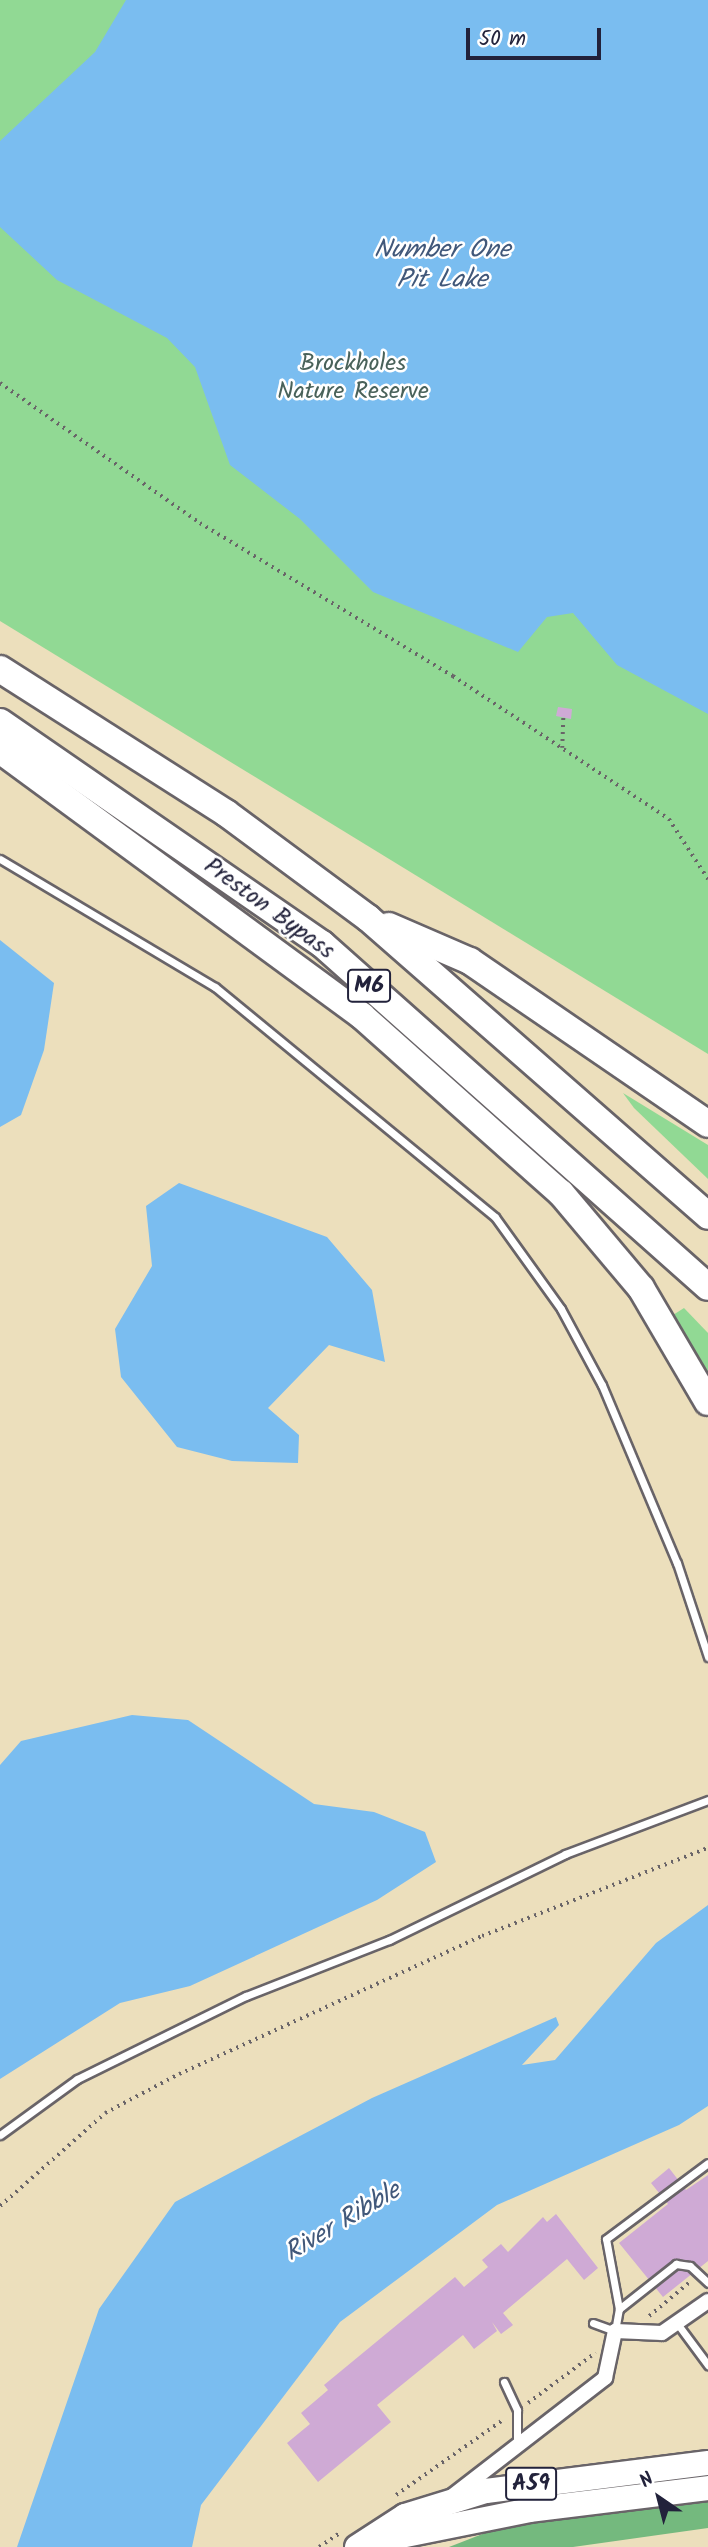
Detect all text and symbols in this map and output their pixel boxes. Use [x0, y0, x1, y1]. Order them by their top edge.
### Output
scale bar [470, 14, 605, 58]
text: 50 m [479, 23, 526, 56]
water label: Number One Pit Lake [374, 235, 510, 296]
park label: Brockholes Nature Reserve [277, 350, 429, 406]
street label: Preston Bypass [198, 852, 340, 966]
road number: M6 [346, 967, 392, 1006]
water label: River Ribble [279, 2176, 407, 2270]
north arrow [624, 2463, 694, 2533]
road number: A59 [505, 2464, 557, 2504]
text: N [633, 2465, 660, 2497]

